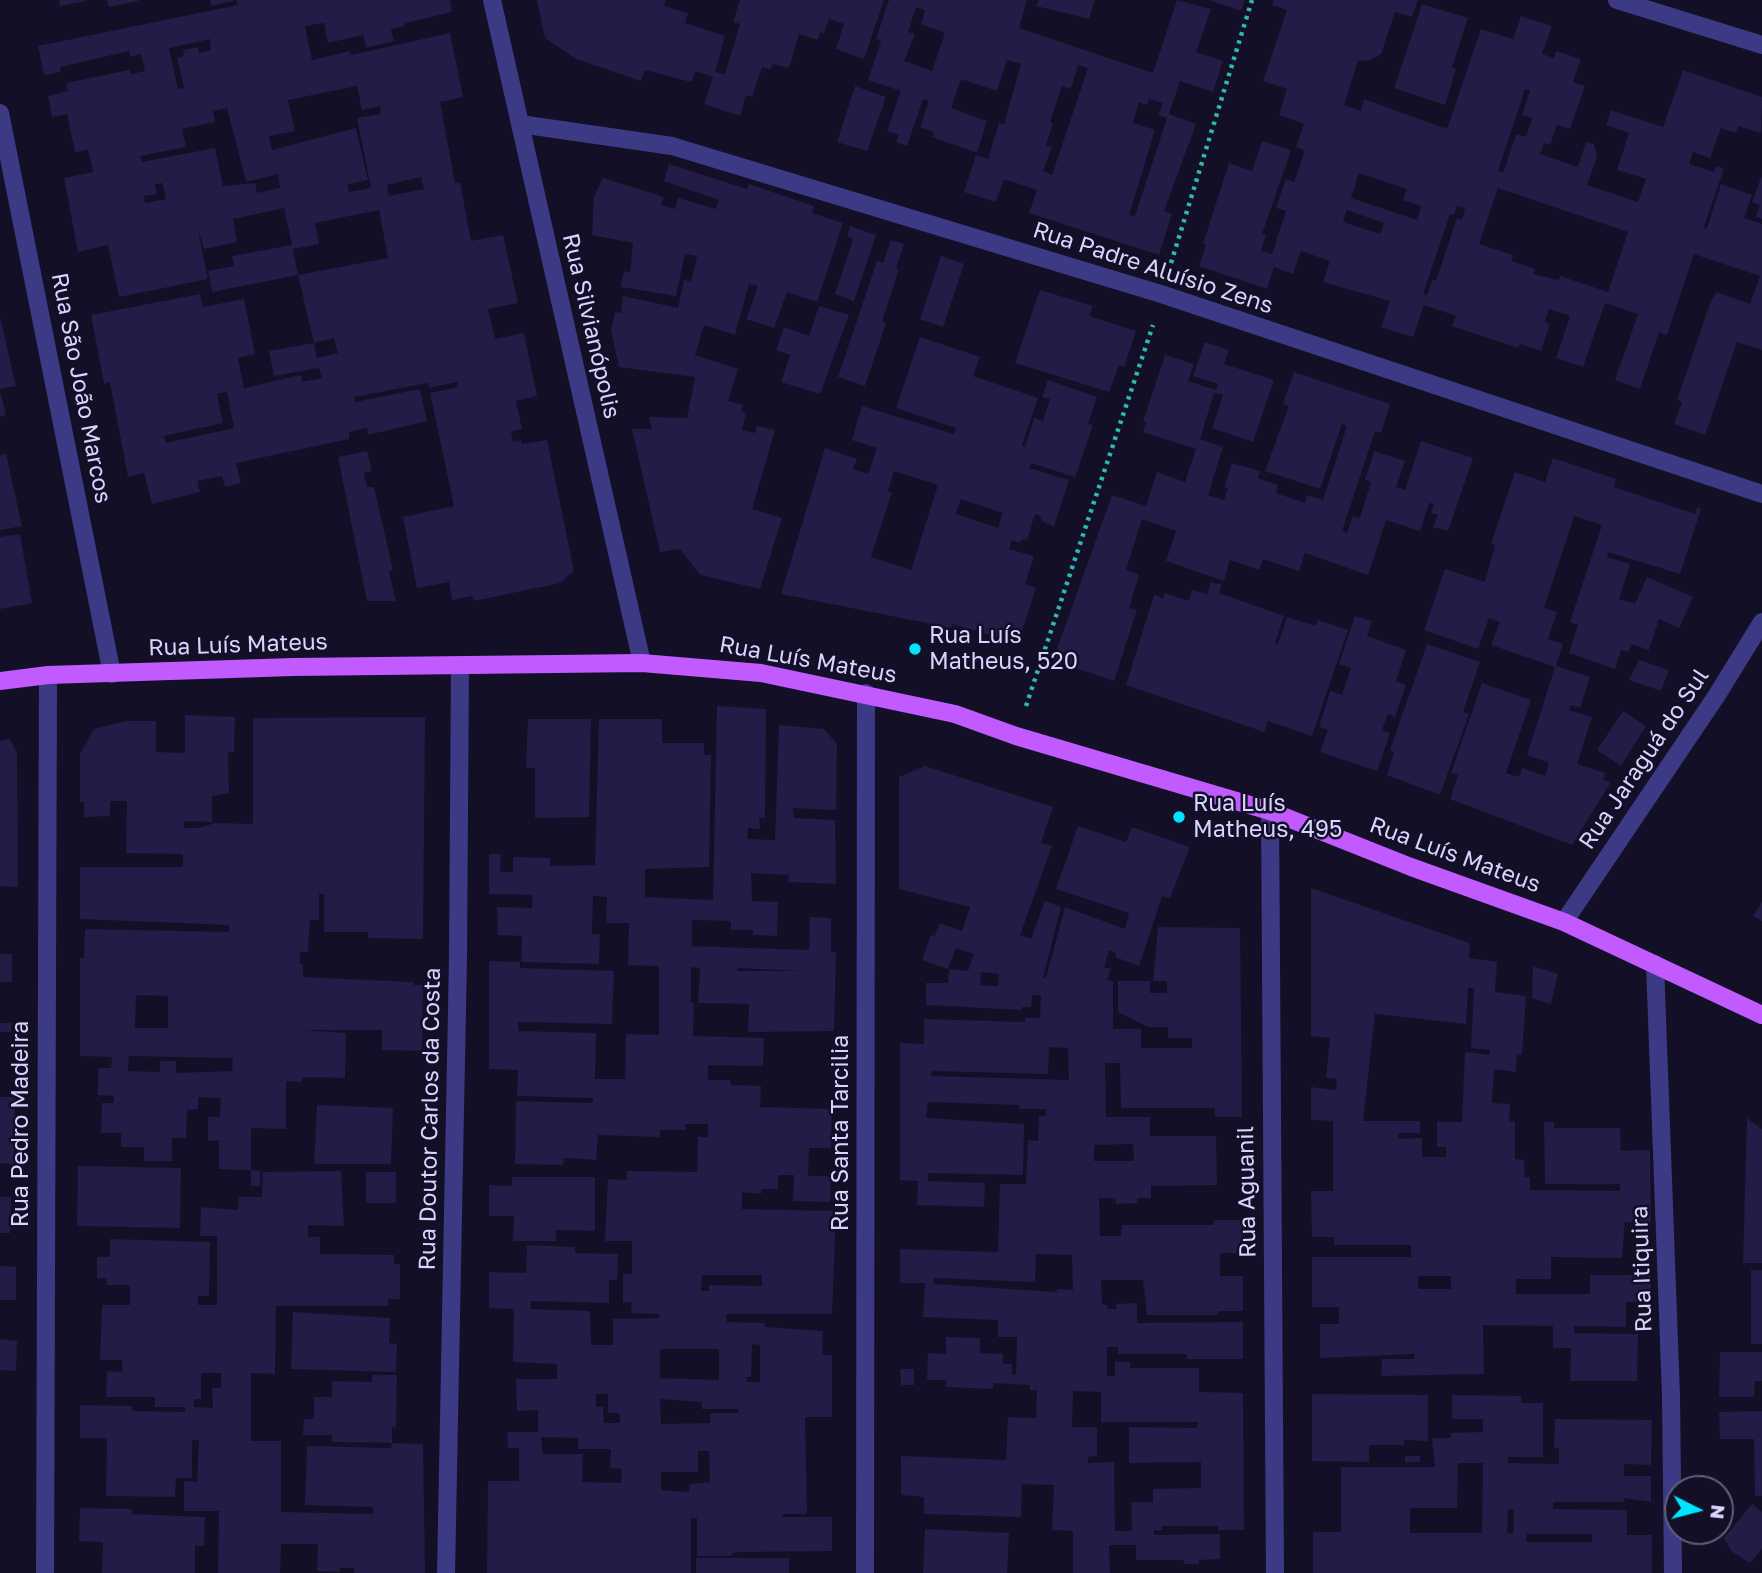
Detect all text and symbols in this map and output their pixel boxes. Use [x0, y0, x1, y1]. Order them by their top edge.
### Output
street label: Rua Padre Aluísio Zens [1029, 216, 1277, 320]
street label: Rua Silvianópolis [556, 231, 626, 421]
street label: Rua São João Marcos [45, 270, 117, 506]
place label: Rua Luís Matheus, 520 [929, 622, 1078, 676]
street label: Rua Luís Mateus [148, 628, 328, 662]
street label: Rua Luís Mateus [717, 631, 899, 689]
marker: Rua Luís Matheus, 520 [907, 641, 923, 657]
street label: Rua Jaraguá do Sul [1573, 663, 1715, 855]
place label: Rua Luís Matheus, 495 [1193, 790, 1342, 844]
marker: Rua Luís Matheus, 495 [1171, 809, 1187, 825]
street label: Rua Luís Mateus [1366, 811, 1544, 899]
street label: Rua Doutor Carlos da Costa [414, 967, 446, 1271]
street label: Rua Pedro Madeira [7, 1021, 35, 1227]
street label: Rua Santa Tarcilia [827, 1035, 855, 1231]
street label: Rua Aguanil [1232, 1126, 1262, 1258]
street label: Rua Itiquira [1626, 1205, 1658, 1333]
north arrow [1664, 1475, 1734, 1545]
text: N [1706, 1504, 1731, 1520]

